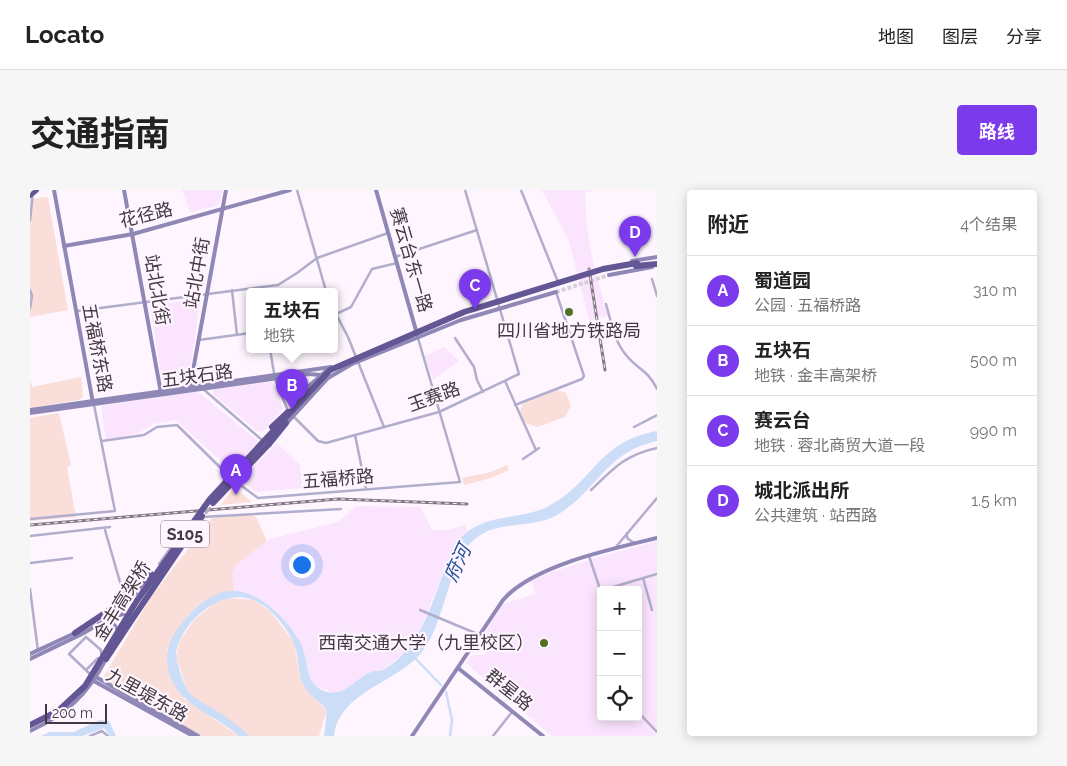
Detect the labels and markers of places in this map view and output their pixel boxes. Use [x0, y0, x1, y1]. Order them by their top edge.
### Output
pin: D [619, 216, 651, 257]
pin: C [459, 269, 491, 310]
marker: 四川省地方铁路局 [563, 306, 575, 318]
place label: 四川省地方铁路局 [497, 320, 641, 341]
pin: B [276, 369, 308, 410]
pin: A [220, 454, 252, 495]
place label: 西南交通大学（九里校区） [318, 632, 534, 653]
marker: 西南交通大学（九里校区） [538, 637, 550, 649]

